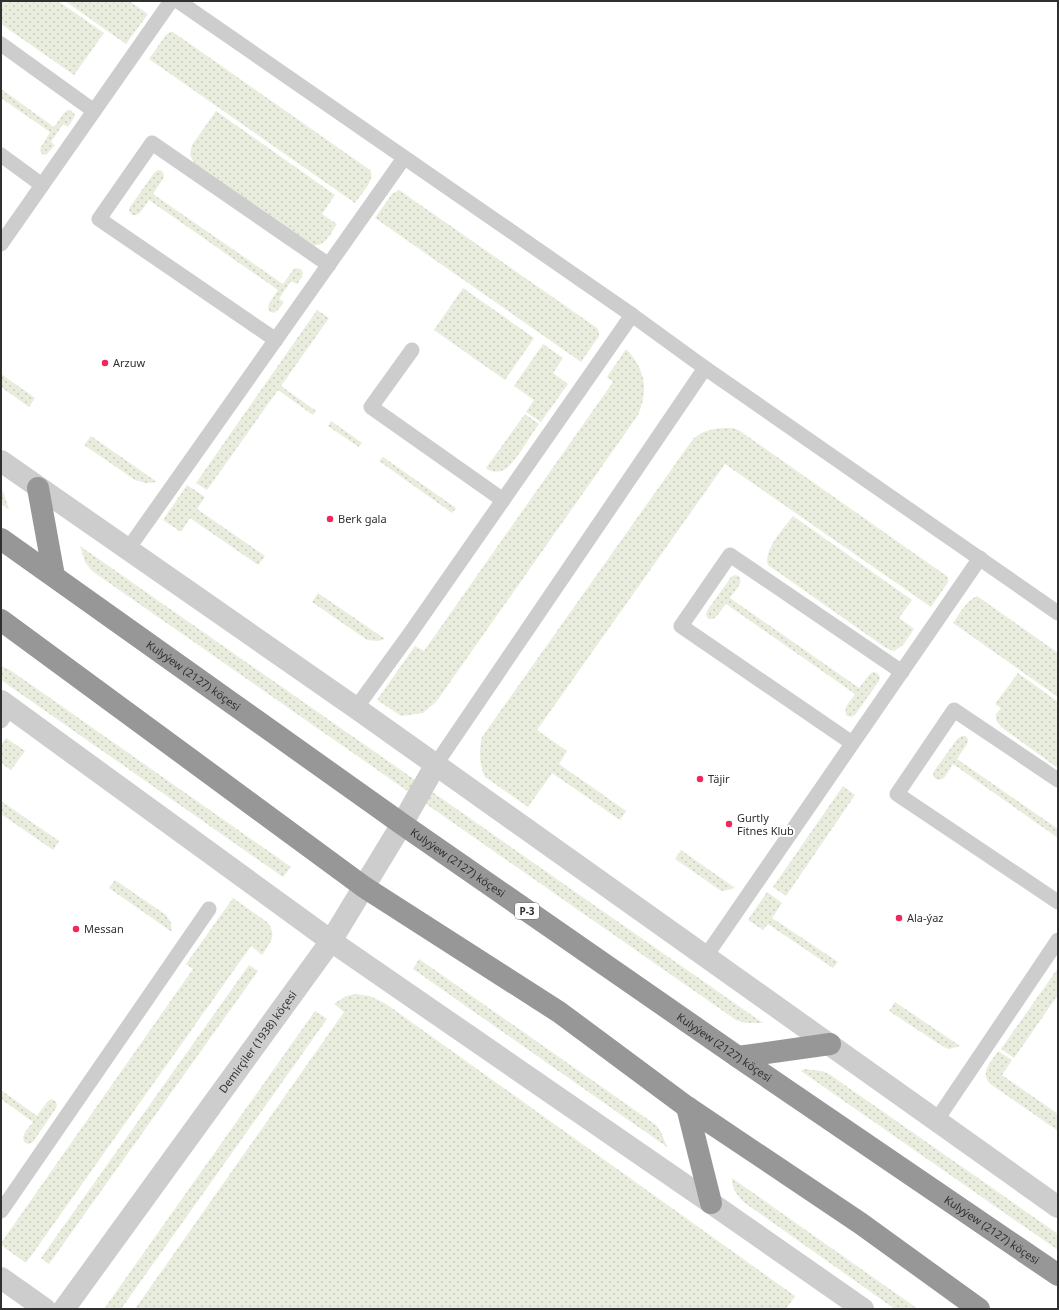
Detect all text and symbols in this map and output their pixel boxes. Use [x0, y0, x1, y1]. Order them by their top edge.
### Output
place label: Arzuw [113, 355, 146, 370]
marker: Arzuw [100, 358, 110, 368]
place label: Berk gala [338, 511, 387, 526]
marker: Berk gala [325, 514, 335, 524]
street label: Kulyýew (2127) köçesi [144, 637, 244, 714]
place label: Täjir [708, 771, 730, 786]
marker: Täjir [695, 774, 705, 784]
place label: Gurtly Fitnes Klub [737, 810, 794, 838]
marker: Gurtly Fitnes Klub [724, 819, 734, 829]
street label: Kulyýew (2127) köçesi [408, 824, 509, 900]
road number: P-3 [515, 903, 539, 919]
place label: Ala-ýaz [907, 910, 944, 925]
marker: Ala-ýaz [894, 913, 904, 923]
place label: Messan [84, 921, 124, 936]
marker: Messan [71, 924, 81, 934]
street label: Demirçiler (1938) köçesi [215, 987, 300, 1096]
street label: Kulyýew (2127) köçesi [674, 1009, 775, 1085]
street label: Kulyýew (2127) köçesi [942, 1192, 1043, 1267]

